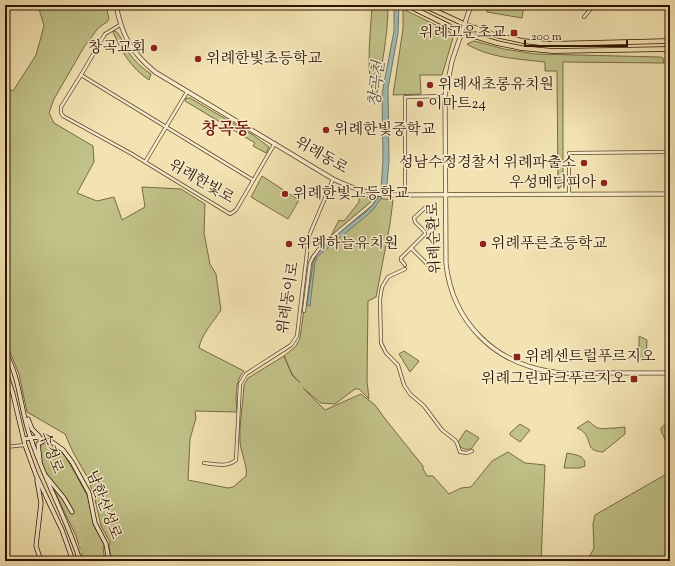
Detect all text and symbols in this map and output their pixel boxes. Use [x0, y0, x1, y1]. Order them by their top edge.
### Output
scale bar [525, 22, 627, 48]
place label: 위례고운초교 [419, 23, 506, 44]
marker: 위례고운초교 [509, 28, 519, 38]
text: 200 m [531, 28, 562, 46]
place label: 창곡교회 [88, 38, 146, 59]
marker: 창곡교회 [149, 43, 159, 53]
place label: 위례한빛초등학교 [206, 49, 322, 70]
marker: 위례한빛초등학교 [193, 54, 203, 64]
water label: 창곡천 [364, 58, 392, 108]
place label: 위례새초롱유치원 [438, 75, 554, 96]
marker: 위례새초롱유치원 [425, 80, 435, 90]
place label: 이마트24 [428, 94, 486, 115]
marker: 이마트24 [415, 99, 425, 109]
district label: 창곡동 [201, 118, 251, 142]
place label: 위례한빛중학교 [334, 120, 436, 141]
marker: 위례한빛중학교 [321, 125, 331, 135]
street label: 위례동로 [291, 132, 352, 180]
place label: 성남수정경찰서 위례파출소 [399, 153, 577, 174]
street label: 위례한빛로 [164, 155, 238, 209]
marker: 성남수정경찰서 위례파출소 [579, 158, 589, 168]
place label: 우성메디피아 [509, 173, 596, 194]
marker: 우성메디피아 [599, 178, 609, 188]
place label: 위례한빛고등학교 [293, 184, 409, 205]
marker: 위례한빛고등학교 [280, 189, 290, 199]
street label: 위례순환로 [423, 201, 447, 275]
place label: 위례하늘유치원 [297, 234, 398, 255]
place label: 위례푸른초등학교 [491, 234, 607, 255]
marker: 위례하늘유치원 [284, 239, 294, 249]
marker: 위례푸른초등학교 [478, 239, 488, 249]
street label: 위례동이로 [273, 260, 305, 335]
place label: 위례센트럴푸르지오 [525, 347, 656, 368]
marker: 위례센트럴푸르지오 [512, 352, 522, 362]
place label: 위례그린파크푸르지오 [481, 369, 627, 390]
marker: 위례그린파크푸르지오 [629, 374, 639, 384]
street label: 수정로 [32, 429, 68, 478]
street label: 남한산성로 [80, 467, 126, 543]

